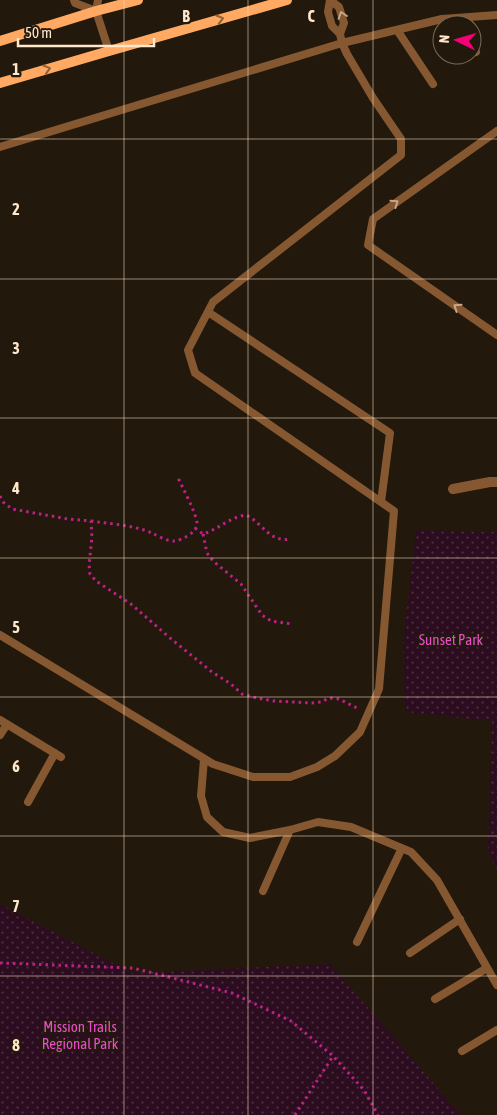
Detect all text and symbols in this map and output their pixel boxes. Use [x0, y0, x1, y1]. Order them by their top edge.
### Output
text: B [182, 7, 190, 25]
text: C [307, 7, 315, 25]
one-way arrow [337, 12, 347, 20]
scale bar [18, 15, 154, 47]
one-way arrow [215, 15, 223, 25]
north arrow [432, 15, 482, 65]
text: 50 m [25, 24, 52, 41]
text: N [436, 34, 452, 44]
text: 1 [12, 60, 20, 78]
one-way arrow [42, 65, 50, 75]
text: 2 [12, 200, 20, 218]
one-way arrow [389, 200, 399, 209]
one-way arrow [453, 304, 463, 313]
text: 3 [12, 339, 20, 357]
text: 4 [11, 479, 20, 497]
text: 5 [12, 618, 20, 636]
park label: Sunset Park [419, 631, 484, 648]
text: 6 [12, 757, 20, 775]
text: 7 [12, 897, 20, 915]
park label: Mission Trails Regional Park [42, 1018, 119, 1052]
text: 8 [12, 1036, 20, 1054]

